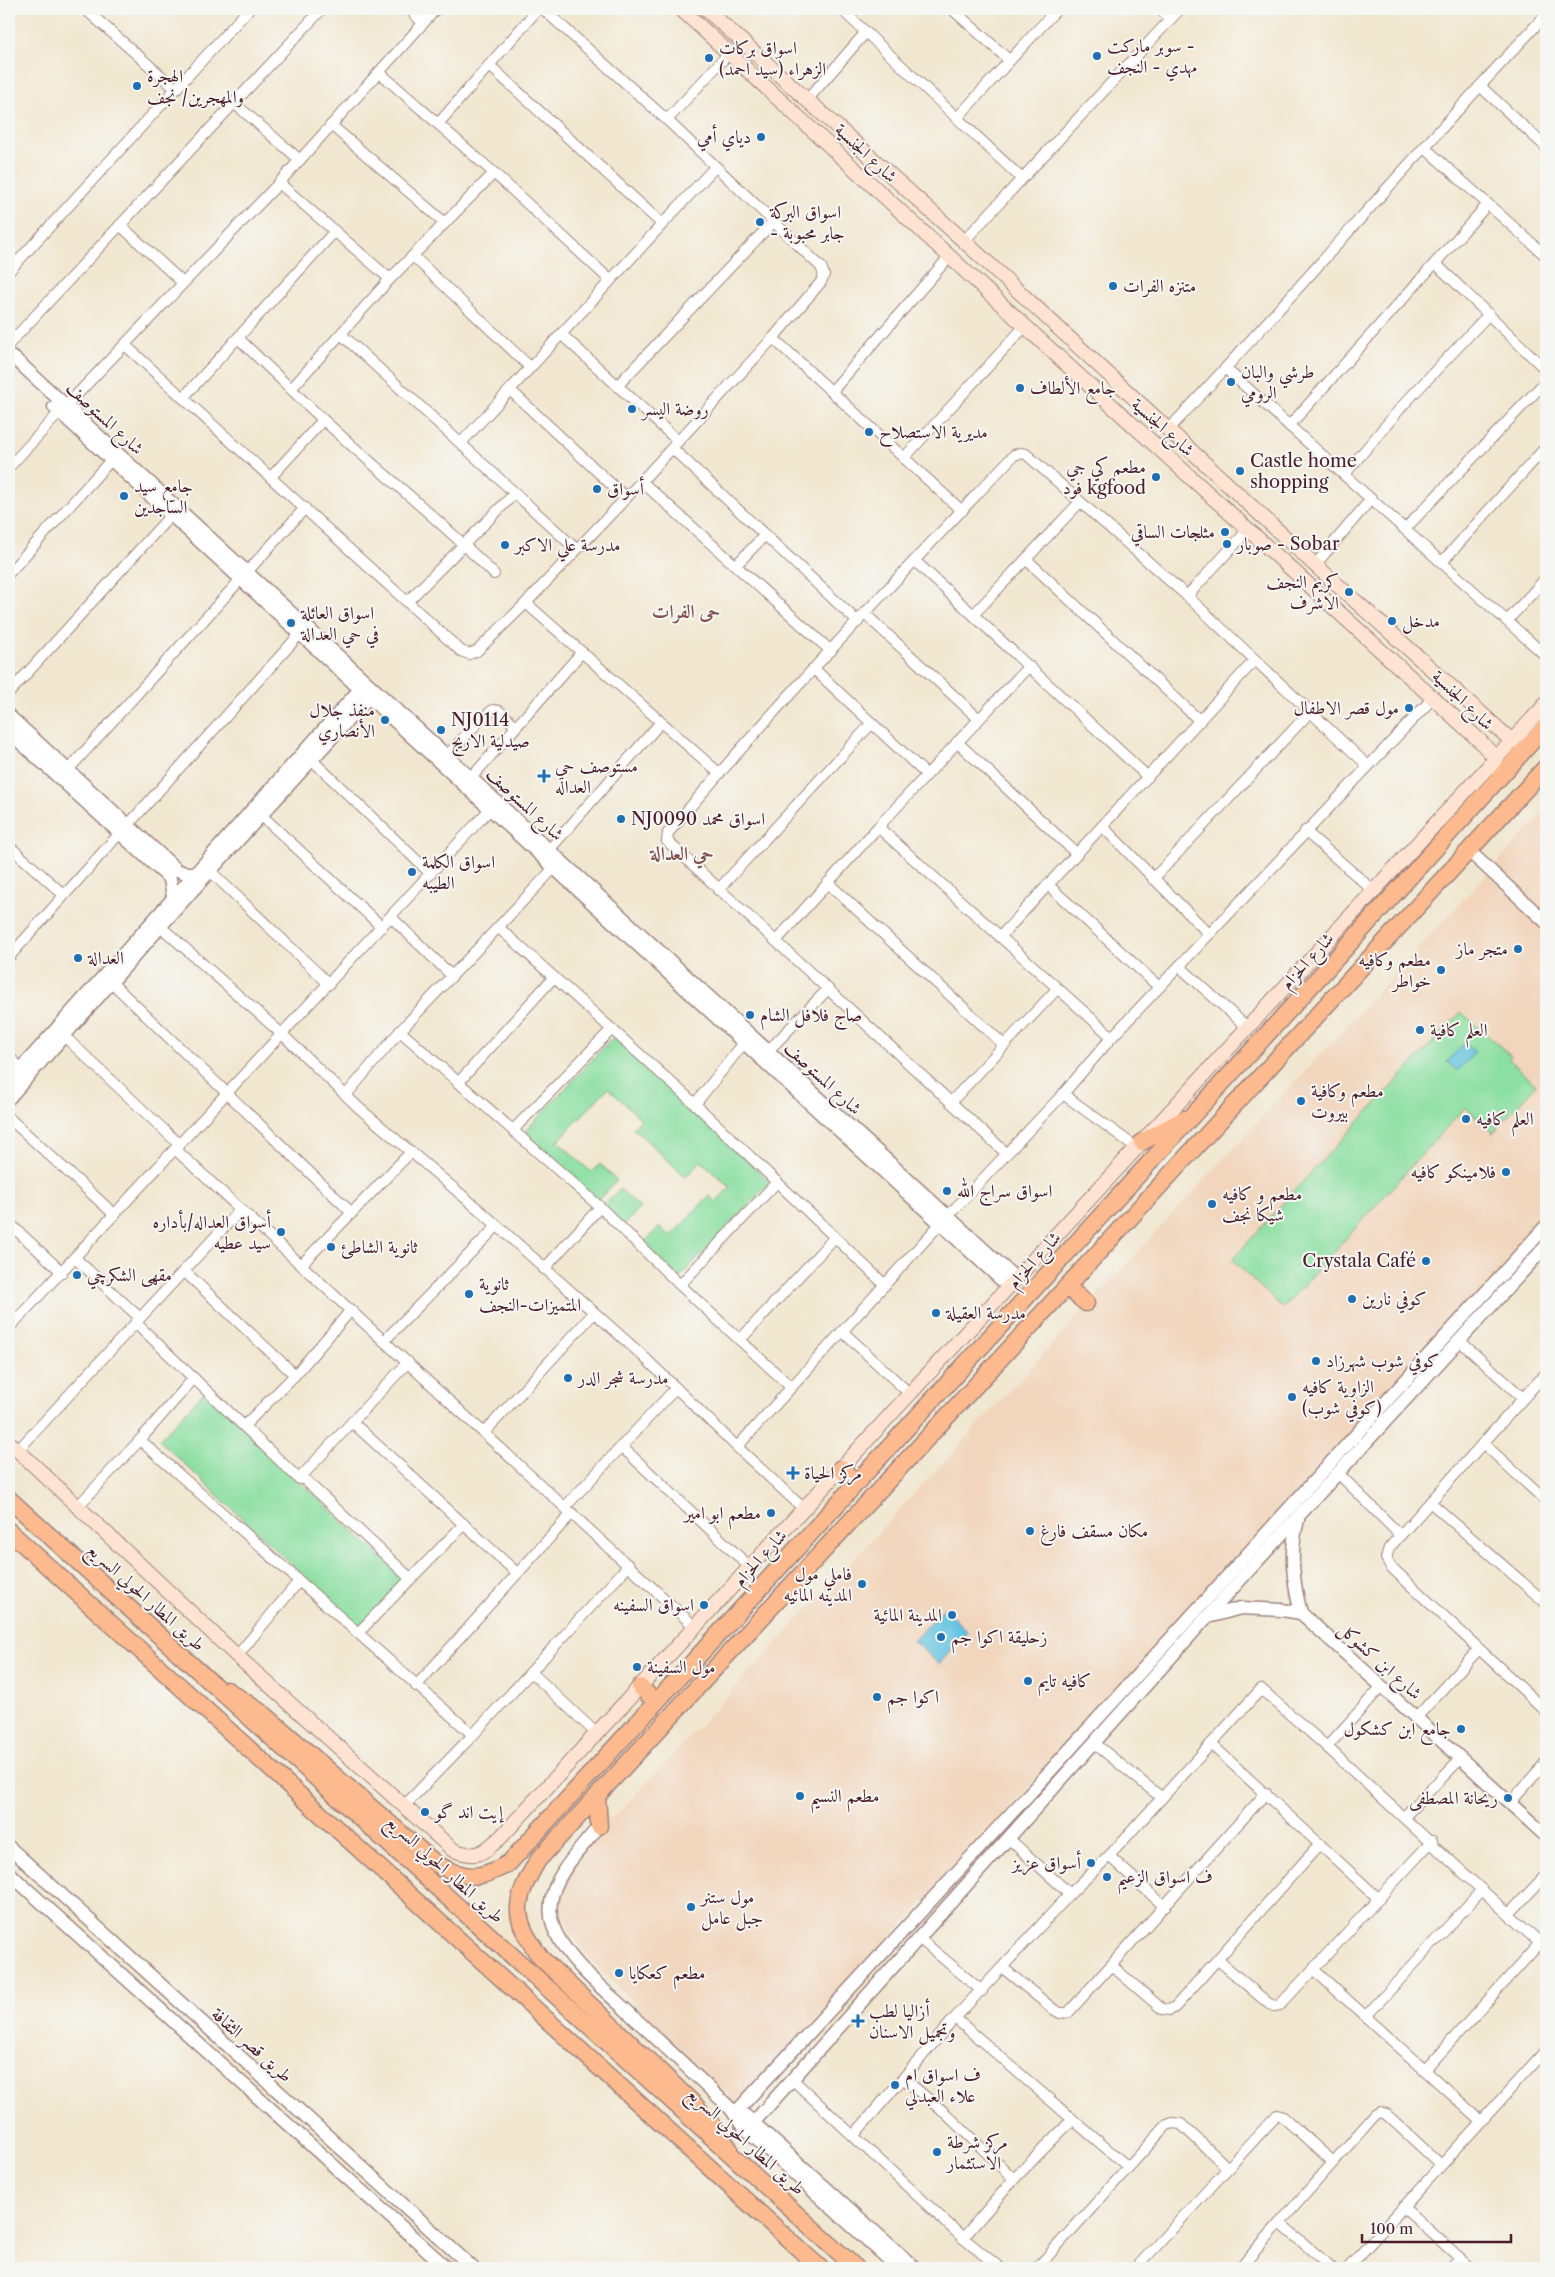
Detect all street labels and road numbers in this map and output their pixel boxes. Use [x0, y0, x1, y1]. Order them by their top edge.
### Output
street label: شارع الجنسية [828, 119, 902, 190]
street label: شارع المستوصف [59, 377, 148, 462]
street label: شارع الجنسية [1124, 393, 1199, 464]
street label: شارع الجنسية [1425, 665, 1498, 738]
street label: شارع المستوصف [479, 763, 568, 848]
street label: شارع الحزام [1276, 928, 1342, 998]
street label: شارع المستوصف [777, 1037, 866, 1122]
street label: شارع الحزام [1003, 1227, 1069, 1297]
street label: شارع الحزام [729, 1525, 795, 1595]
street label: طريق المطار الحولي السريع [79, 1538, 210, 1660]
street label: شارع ابن كشوكل [1331, 1618, 1426, 1707]
street label: طريق المطار الحولي السريع [378, 1810, 509, 1932]
street label: طريق قصر الثقافة [206, 2003, 297, 2088]
street label: طريق المطار الحولي السريع [679, 2082, 810, 2204]

